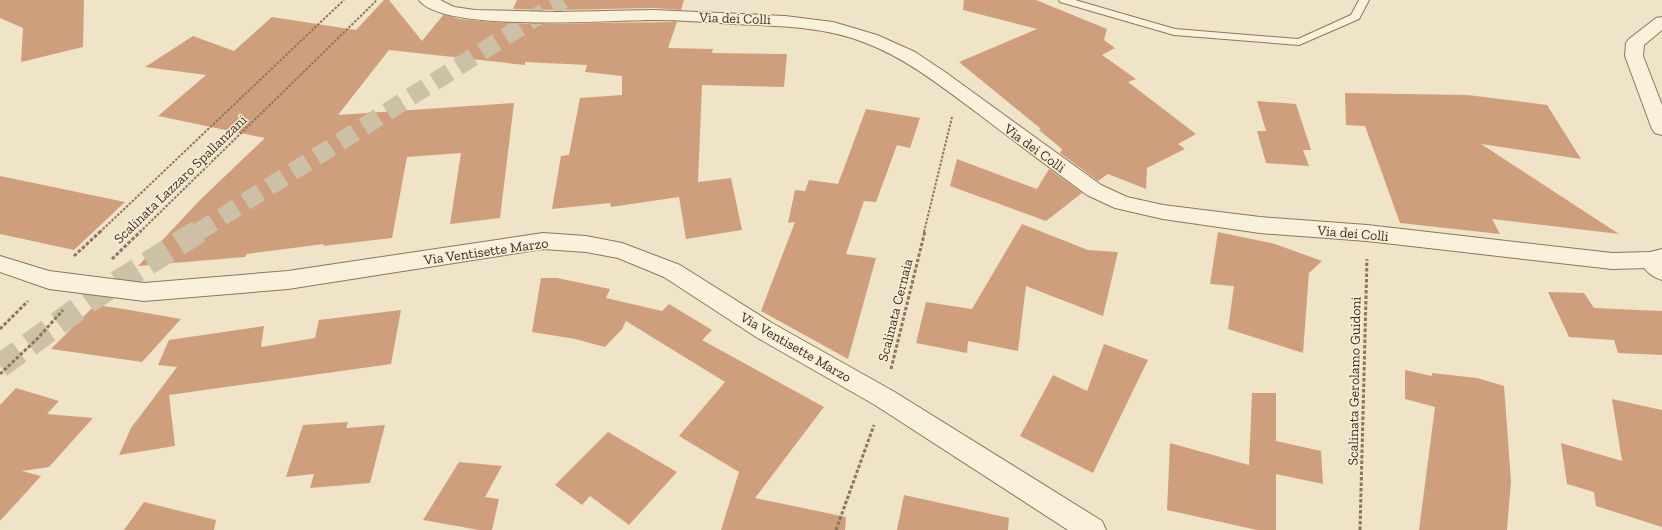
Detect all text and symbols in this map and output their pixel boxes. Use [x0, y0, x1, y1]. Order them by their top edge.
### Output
street label: Via dei Colli [698, 9, 771, 28]
street label: Scalinata Lazzaro Spallanzani [110, 111, 250, 247]
street label: Via dei Colli [1000, 120, 1069, 176]
street label: Via dei Colli [1316, 222, 1389, 245]
street label: Via Ventisette Marzo [422, 234, 549, 269]
street label: Scalinata Cernaia [875, 257, 917, 363]
street label: Scalinata Gerolamo Guidoni [1345, 296, 1364, 466]
street label: Via Ventisette Marzo [736, 308, 854, 386]

